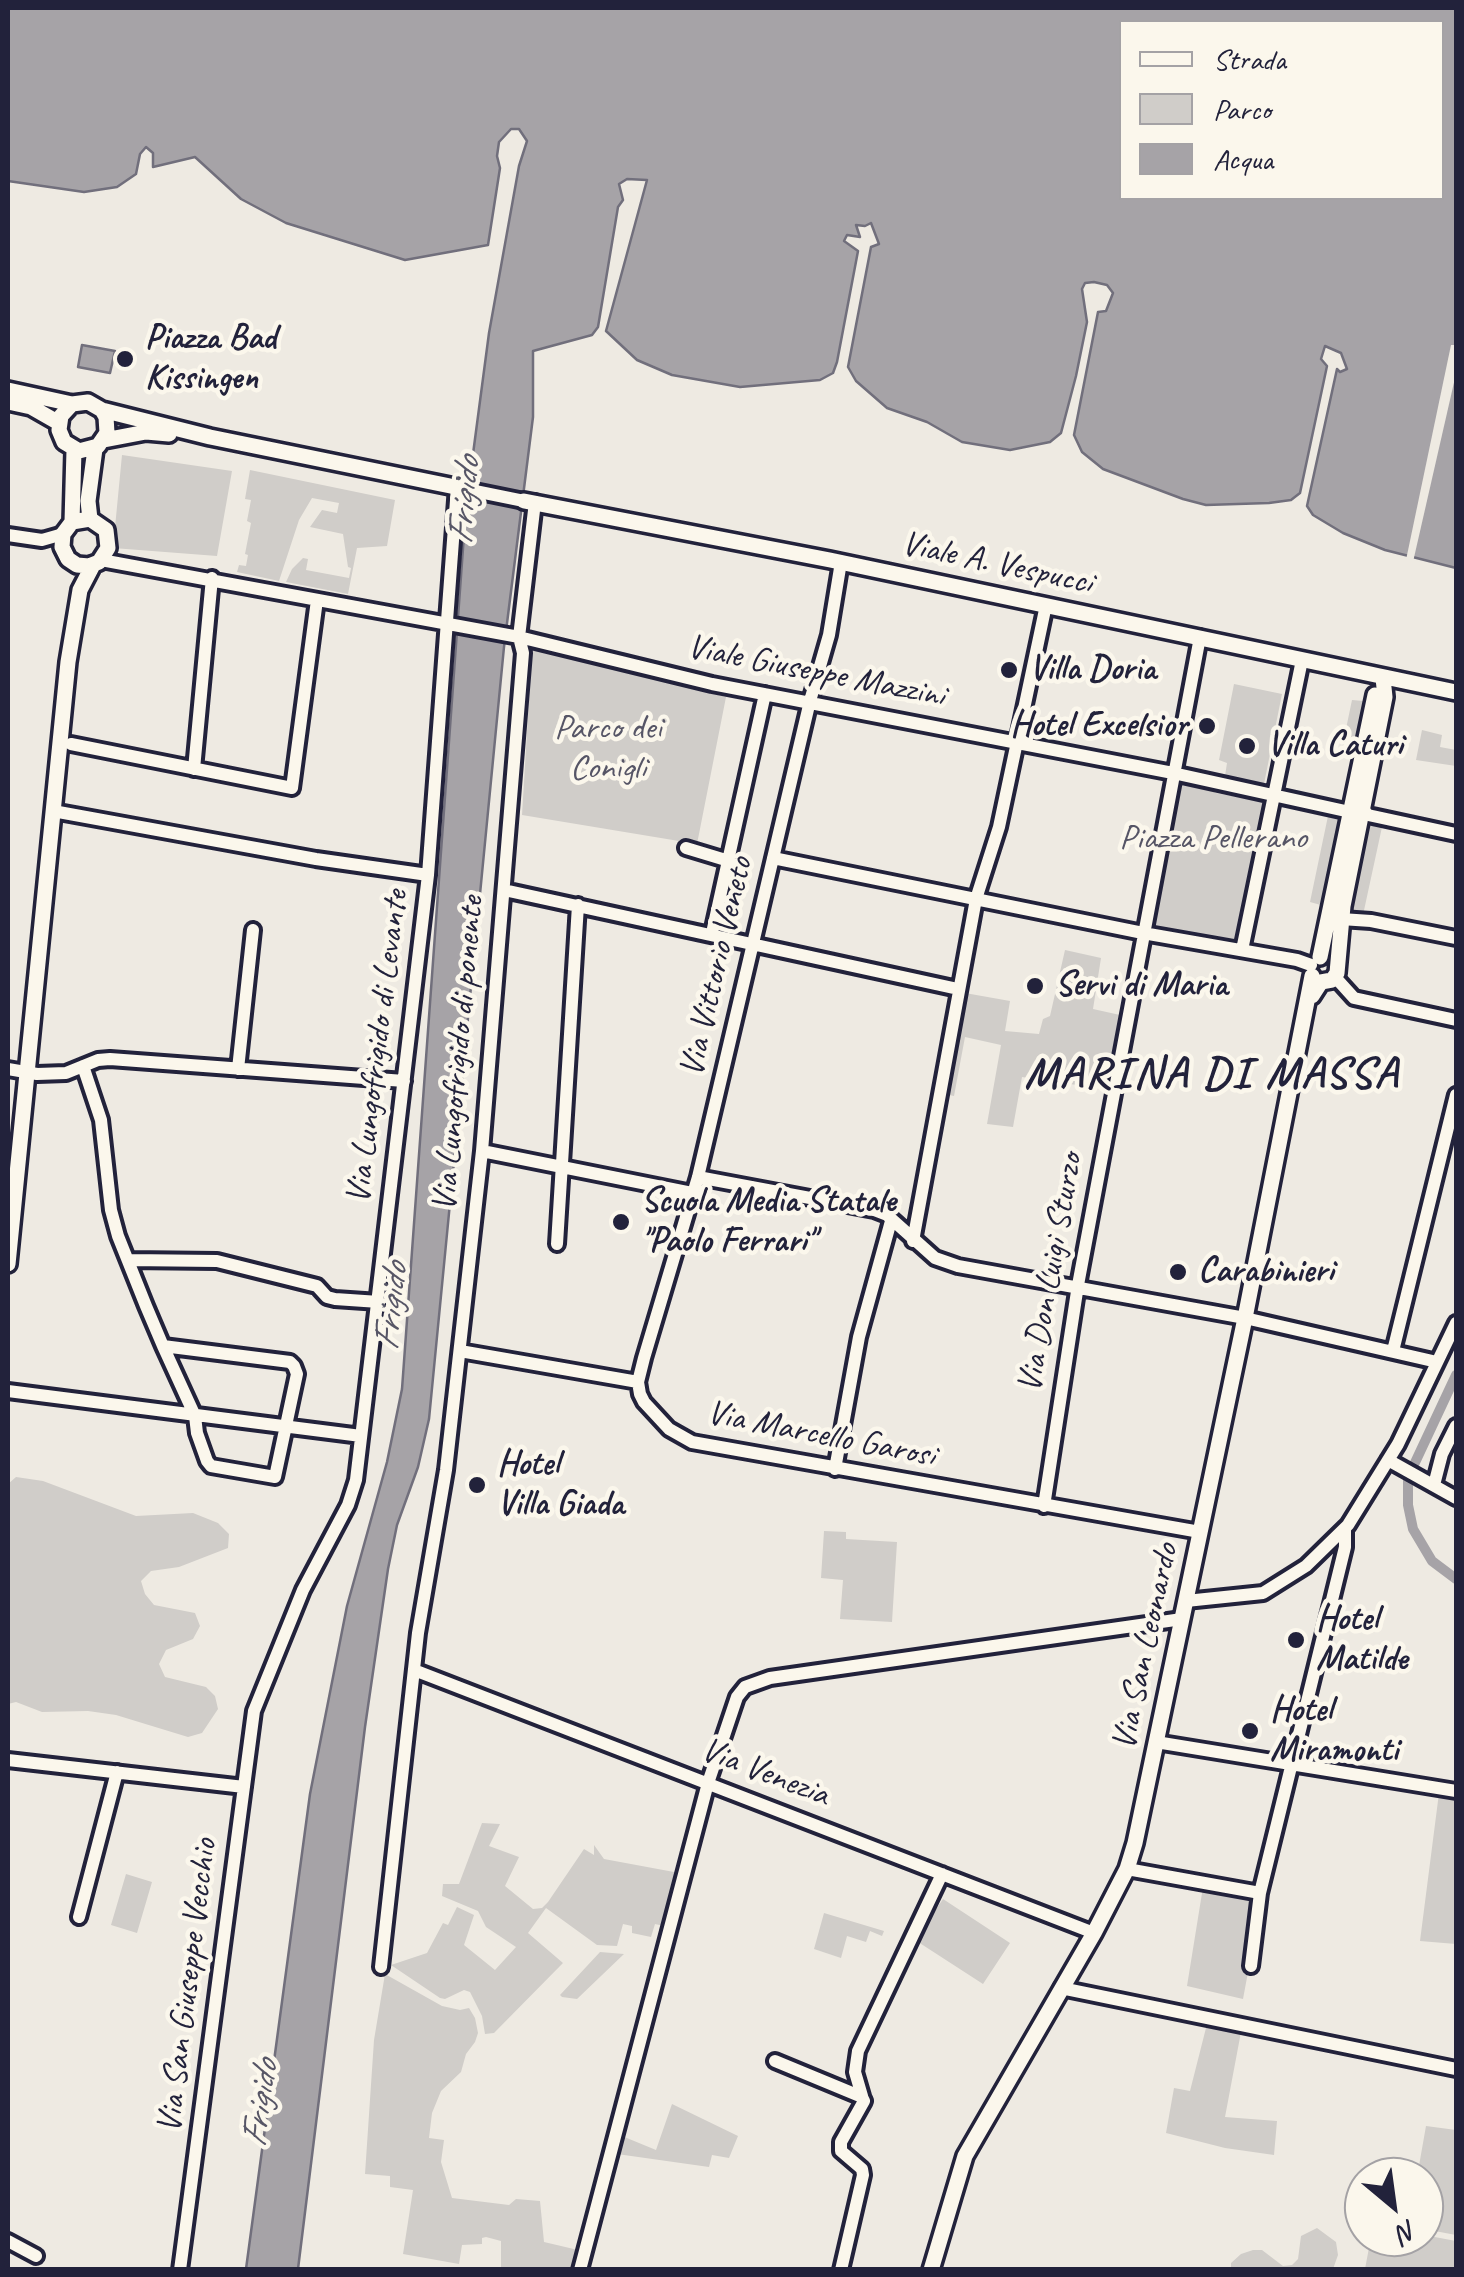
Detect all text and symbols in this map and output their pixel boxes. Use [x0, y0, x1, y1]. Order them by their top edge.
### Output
legend [1119, 20, 1444, 200]
text: Strada [1213, 40, 1286, 78]
text: Parco [1213, 90, 1271, 128]
text: Acqua [1213, 140, 1273, 178]
place label: Piazza Bad Kissingen [145, 318, 276, 400]
marker: Piazza Bad Kissingen [114, 348, 136, 370]
water label: Frigido [439, 456, 491, 546]
street label: Viale A. Vespucci [898, 523, 1096, 605]
street label: Viale Giuseppe Mazzini [684, 626, 948, 718]
place label: Villa Doria [1029, 649, 1156, 691]
marker: Villa Doria [998, 659, 1020, 681]
place label: Hotel Excelsior [1010, 705, 1187, 747]
park label: Parco dei Conigli [554, 708, 662, 790]
marker: Hotel Excelsior [1196, 715, 1218, 737]
place label: Villa Caturi [1267, 725, 1403, 767]
marker: Villa Caturi [1236, 735, 1258, 757]
park label: Piazza Pellerano [1119, 818, 1307, 860]
street label: Via Vittorio Veneto [671, 853, 763, 1081]
street label: Via Lungofrigido di Levante [338, 888, 418, 1206]
street label: Via Lungofrigido di ponente [424, 895, 494, 1213]
place label: Servi di Maria [1055, 965, 1227, 1007]
marker: Servi di Maria [1024, 975, 1046, 997]
district label: MARINA DI MASSA [1028, 1048, 1396, 1102]
street label: Via Don Luigi Sturzo [1009, 1150, 1093, 1396]
place label: Scuola Media Statale "Paolo Ferrari" [641, 1181, 896, 1263]
marker: Scuola Media Statale "Paolo Ferrari" [610, 1211, 632, 1233]
place label: Carabinieri [1198, 1251, 1334, 1293]
water label: Frigido [365, 1261, 419, 1353]
marker: Carabinieri [1167, 1261, 1189, 1283]
street label: Via Marcello Garosi [703, 1392, 939, 1478]
place label: Hotel Villa Giada [497, 1444, 624, 1526]
marker: Hotel Villa Giada [466, 1474, 488, 1496]
street label: Via San Leonardo [1104, 1540, 1188, 1754]
place label: Hotel Matilde [1316, 1599, 1408, 1681]
marker: Hotel Matilde [1285, 1629, 1307, 1651]
place label: Hotel Miramonti [1270, 1690, 1398, 1772]
marker: Hotel Miramonti [1239, 1720, 1261, 1742]
street label: Via Venezia [695, 1729, 835, 1817]
street label: Via San Giuseppe Vecchio [149, 1837, 227, 2135]
water label: Frigido [232, 2058, 290, 2150]
north arrow [1344, 2157, 1444, 2257]
text: N [1392, 2212, 1424, 2251]

